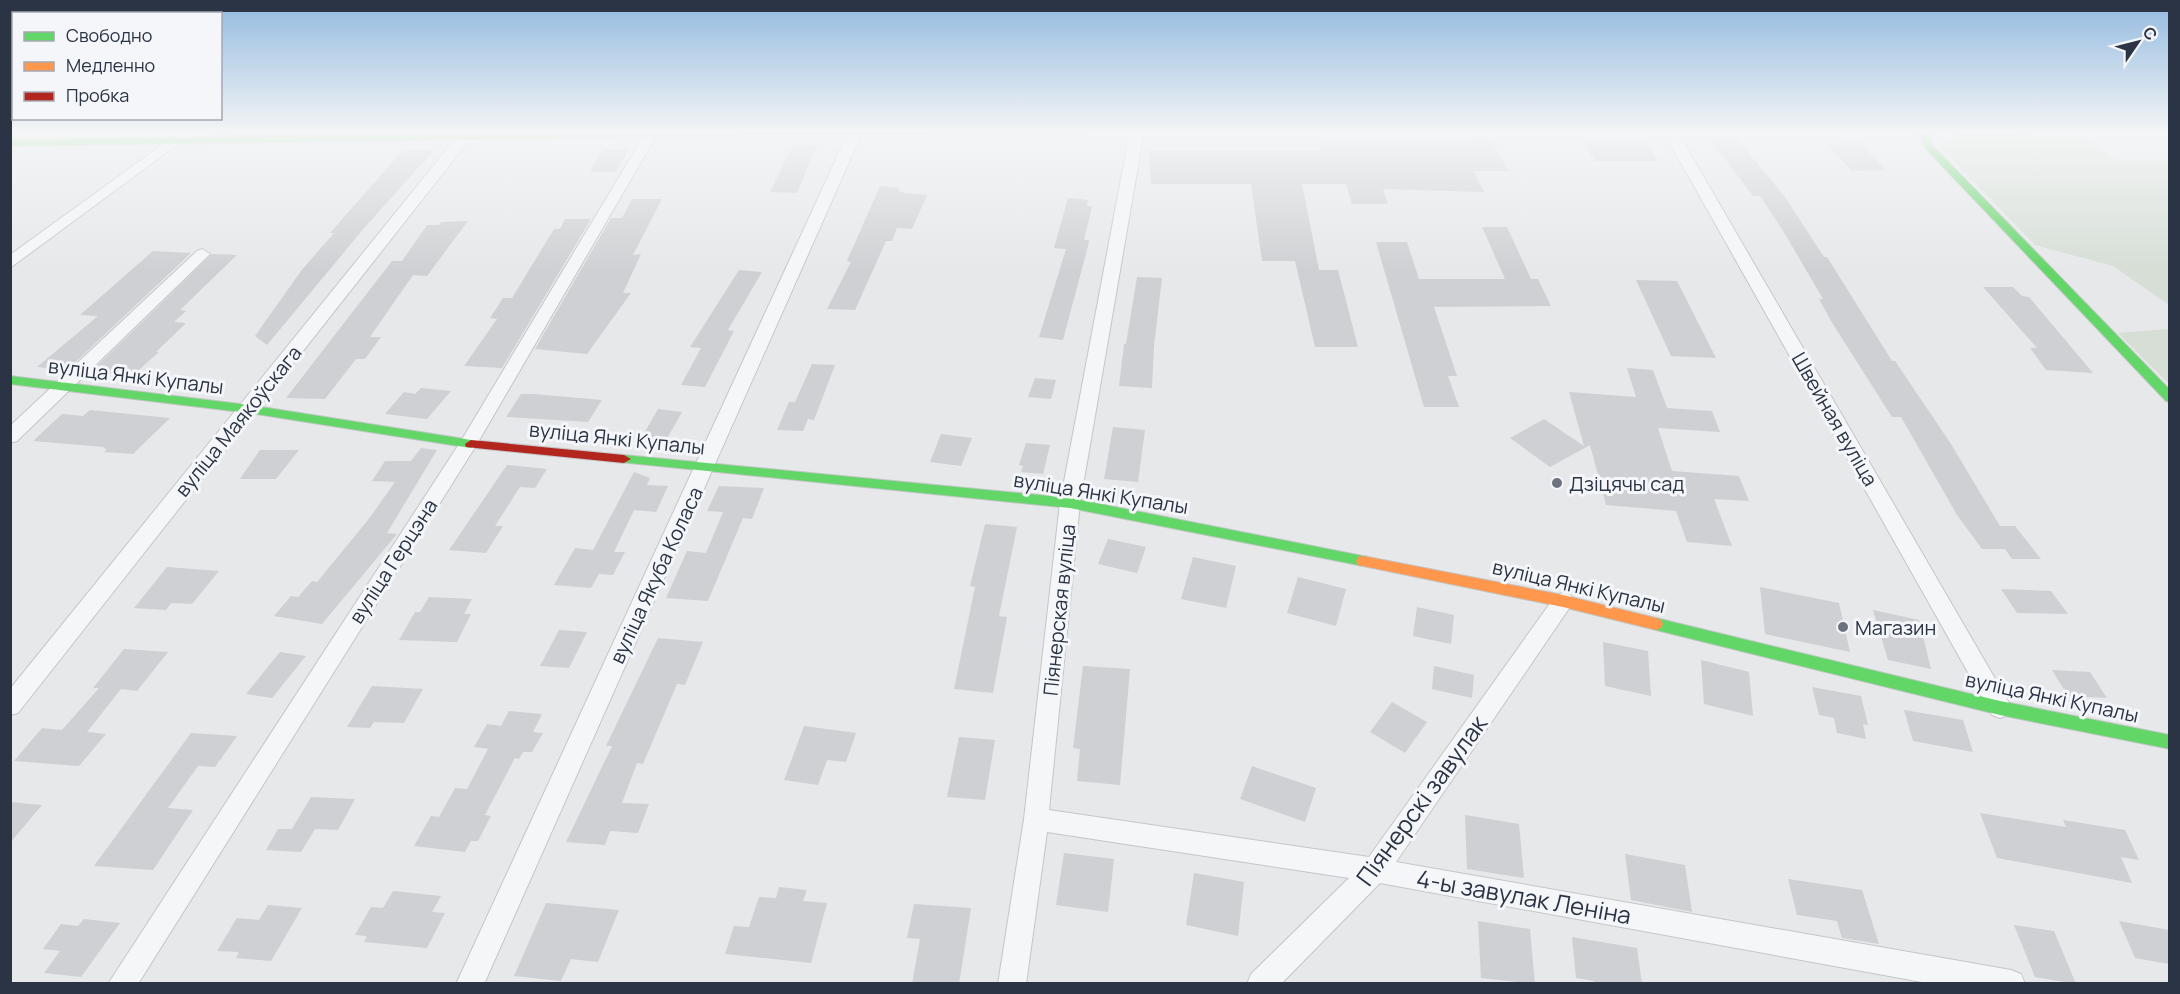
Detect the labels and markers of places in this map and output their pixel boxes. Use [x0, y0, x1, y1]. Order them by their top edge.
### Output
place label: Дзіцячы сад [1569, 470, 1684, 497]
marker: Дзіцячы сад [1550, 476, 1564, 490]
place label: Магазин [1855, 614, 1936, 641]
marker: Магазин [1836, 620, 1850, 634]

